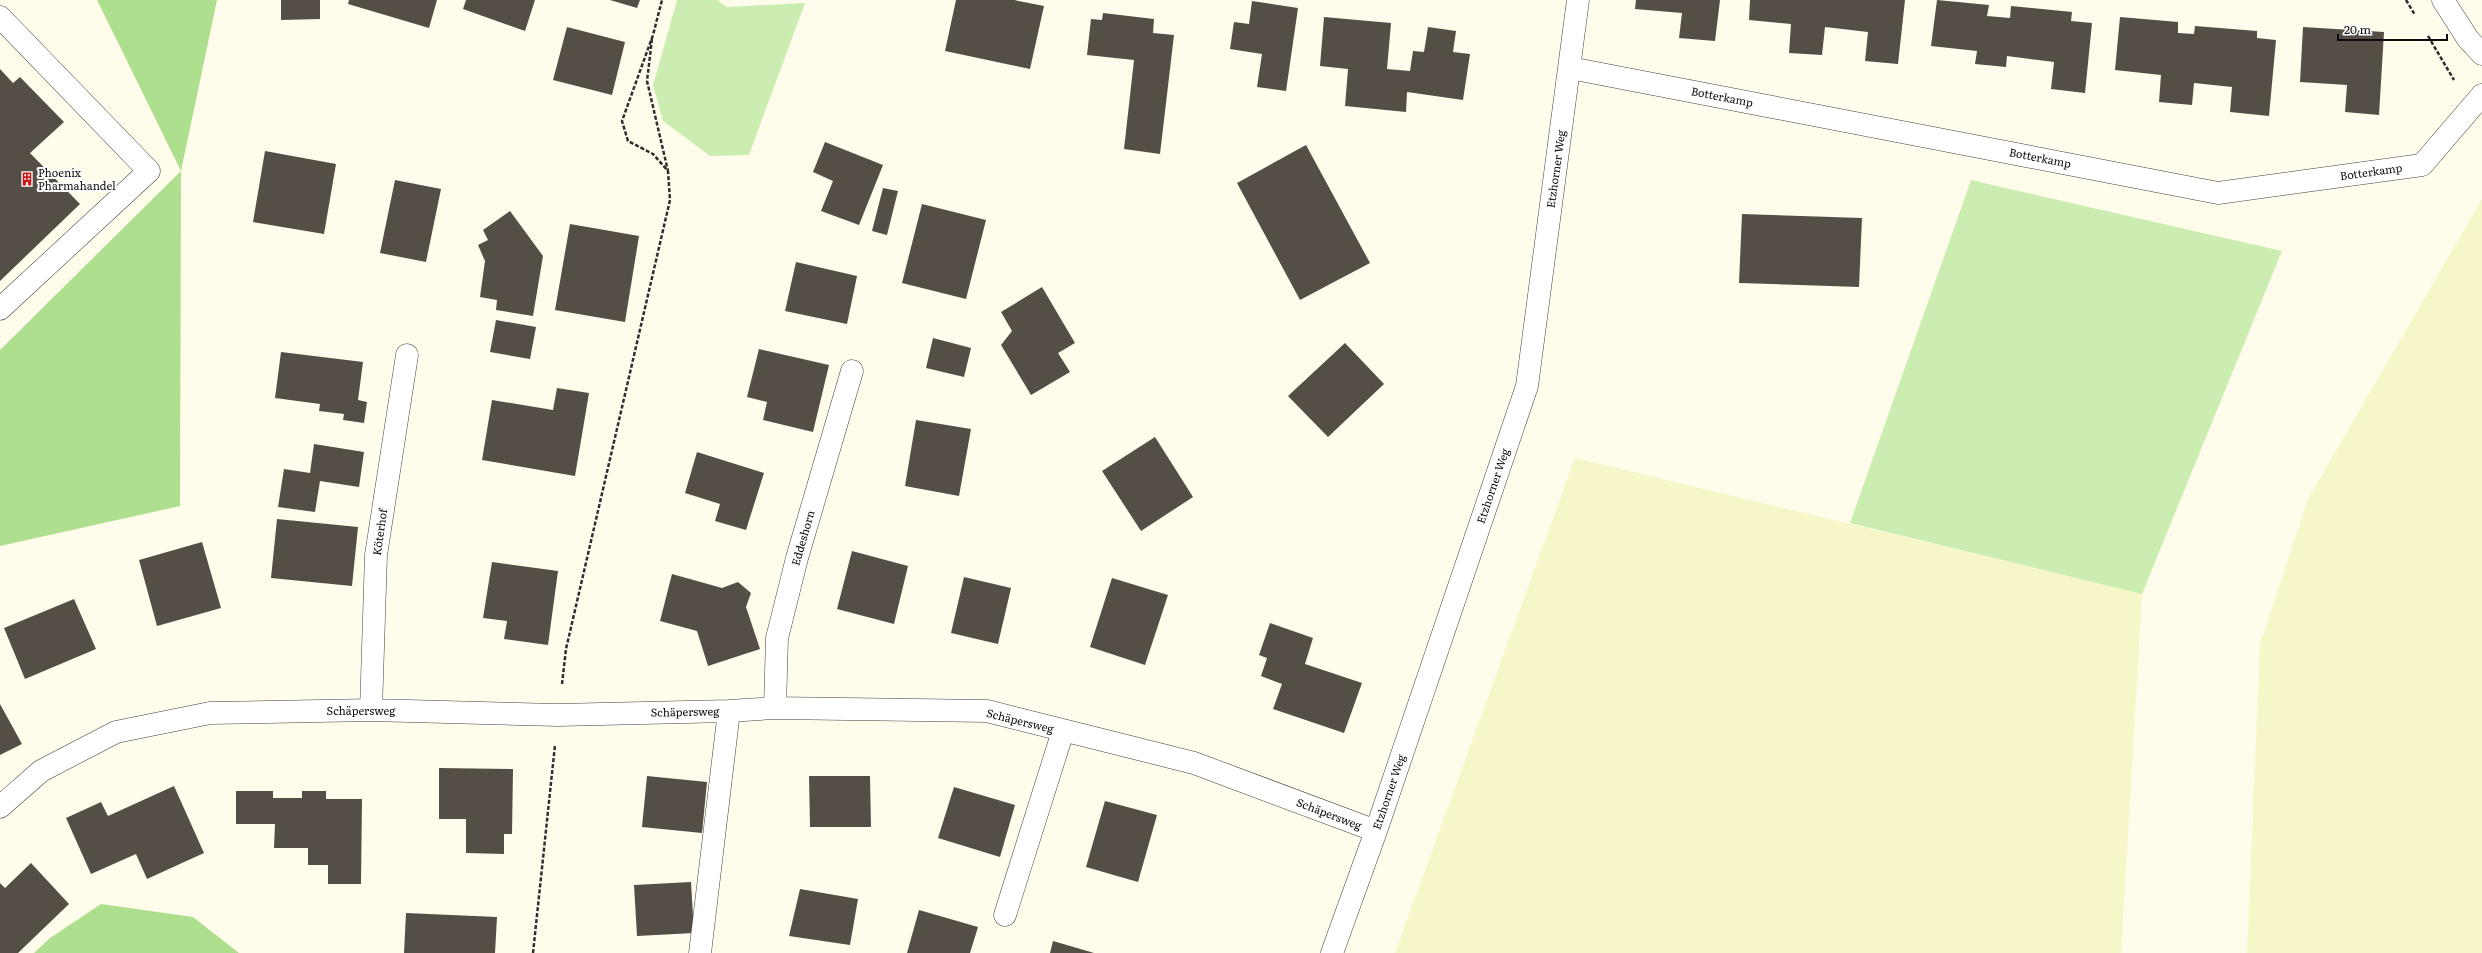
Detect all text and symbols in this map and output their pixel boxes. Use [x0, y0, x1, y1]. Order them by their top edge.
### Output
scale bar [2338, 16, 2447, 42]
text: 20 m [2344, 20, 2371, 38]
street label: Botterkamp [1690, 82, 1755, 110]
street label: Etzhorner Weg [1542, 128, 1569, 209]
street label: Botterkamp [2008, 143, 2073, 171]
street label: Botterkamp [2339, 159, 2403, 183]
place label: Phoenix Pharmahandel [38, 164, 116, 193]
building icon: Phoenix Pharmahandel [19, 171, 35, 187]
street label: Etzhorner Weg [1472, 445, 1513, 525]
street label: Köterhof [368, 507, 390, 556]
street label: Eddeshorn [787, 508, 818, 567]
street label: Schäpersweg [327, 702, 396, 718]
street label: Schäpersweg [650, 702, 720, 720]
street label: Schäpersweg [985, 704, 1056, 736]
street label: Etzhorner Weg [1368, 751, 1409, 831]
street label: Schäpersweg [1294, 793, 1365, 833]

